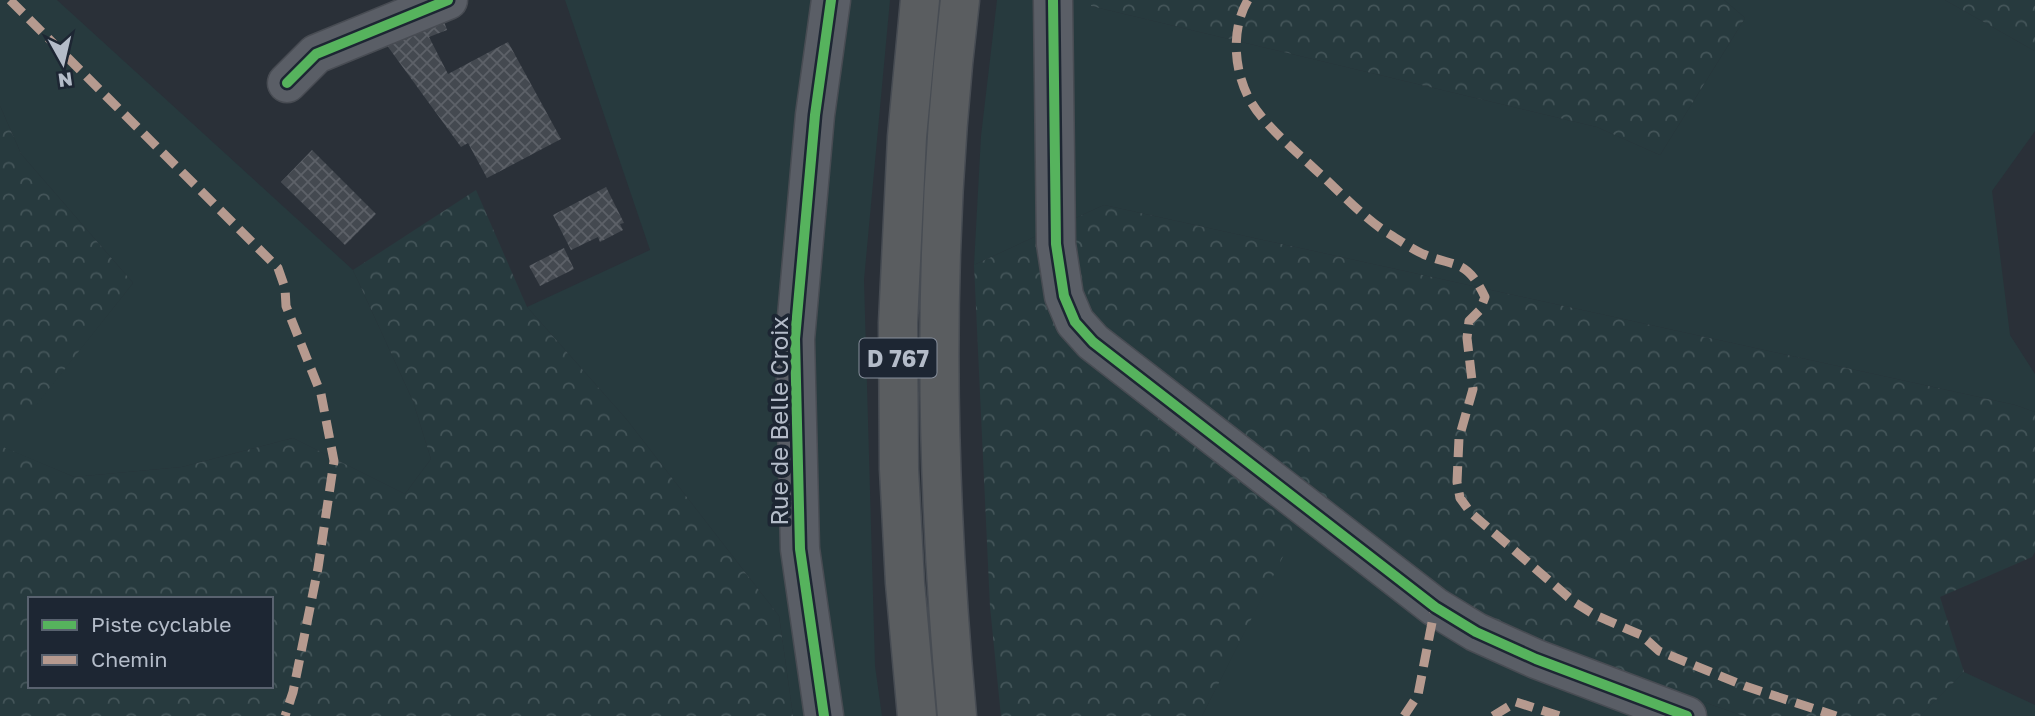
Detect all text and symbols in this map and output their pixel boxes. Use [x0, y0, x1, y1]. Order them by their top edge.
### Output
north arrow [28, 28, 98, 98]
text: N [57, 68, 74, 93]
street label: Rue de Belle Croix [764, 316, 793, 526]
road number: D 767 [860, 338, 936, 378]
legend [28, 597, 273, 688]
text: Piste cyclable [91, 611, 231, 637]
text: Chemin [91, 646, 168, 672]

